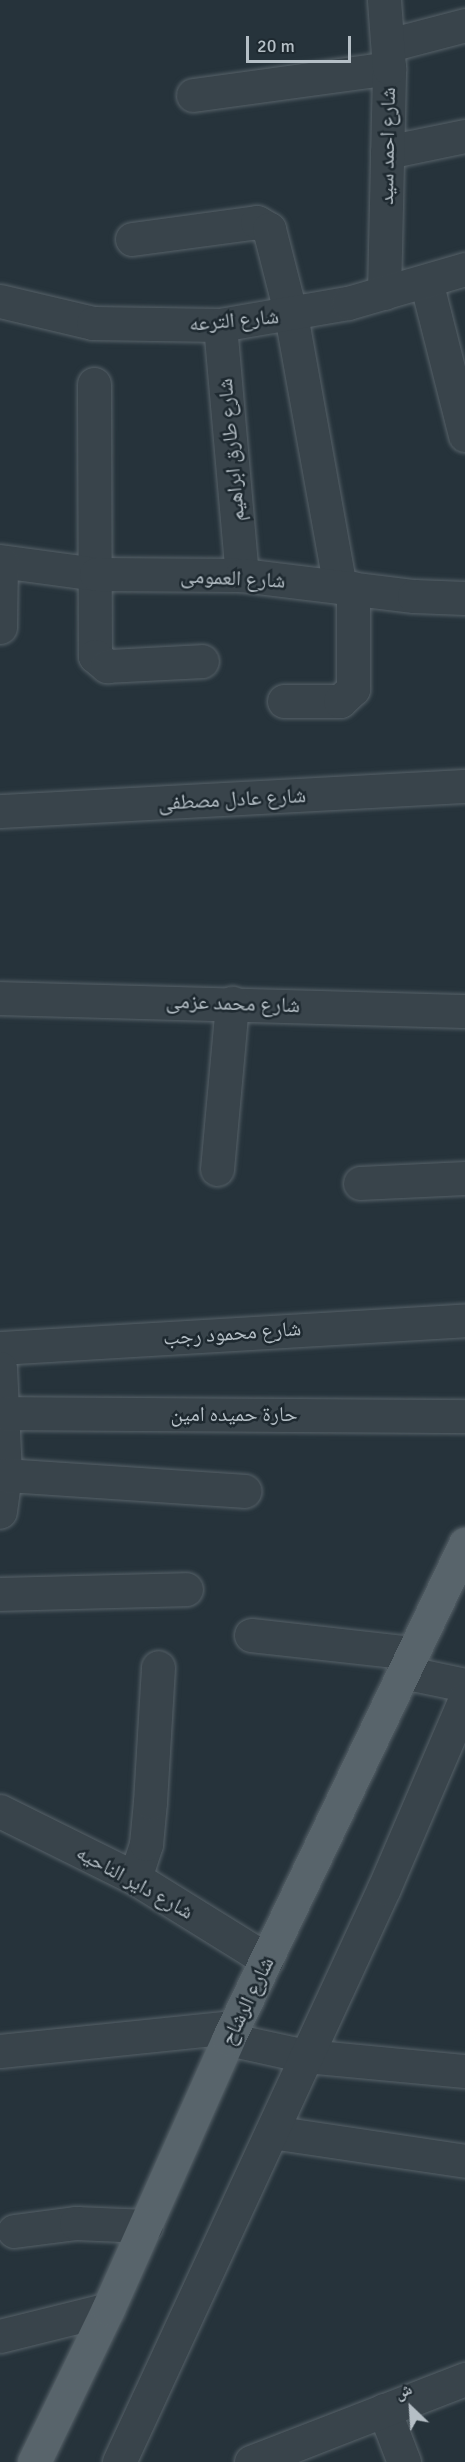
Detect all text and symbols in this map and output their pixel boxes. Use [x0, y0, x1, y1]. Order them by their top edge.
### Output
scale bar [249, 24, 354, 62]
text: 20 m [257, 35, 295, 57]
street label: شارع احمد سيد [373, 87, 401, 205]
street label: شارع الترعه [188, 304, 280, 336]
street label: شارع طارق ابراهيم [212, 377, 250, 523]
street label: شارع العمومى [180, 563, 286, 593]
street label: شارع عادل مصطفى [157, 783, 307, 815]
street label: شارع محمد عزمى [165, 988, 301, 1018]
street label: شارع محمود رجب [162, 1316, 302, 1350]
street label: حارة حميده امين [170, 1401, 298, 1427]
street label: شارع داير الناحيه [72, 1840, 198, 1924]
street label: شارع الرشاح [215, 1953, 279, 2049]
north arrow [381, 2378, 441, 2438]
text: ش [391, 2379, 415, 2404]

